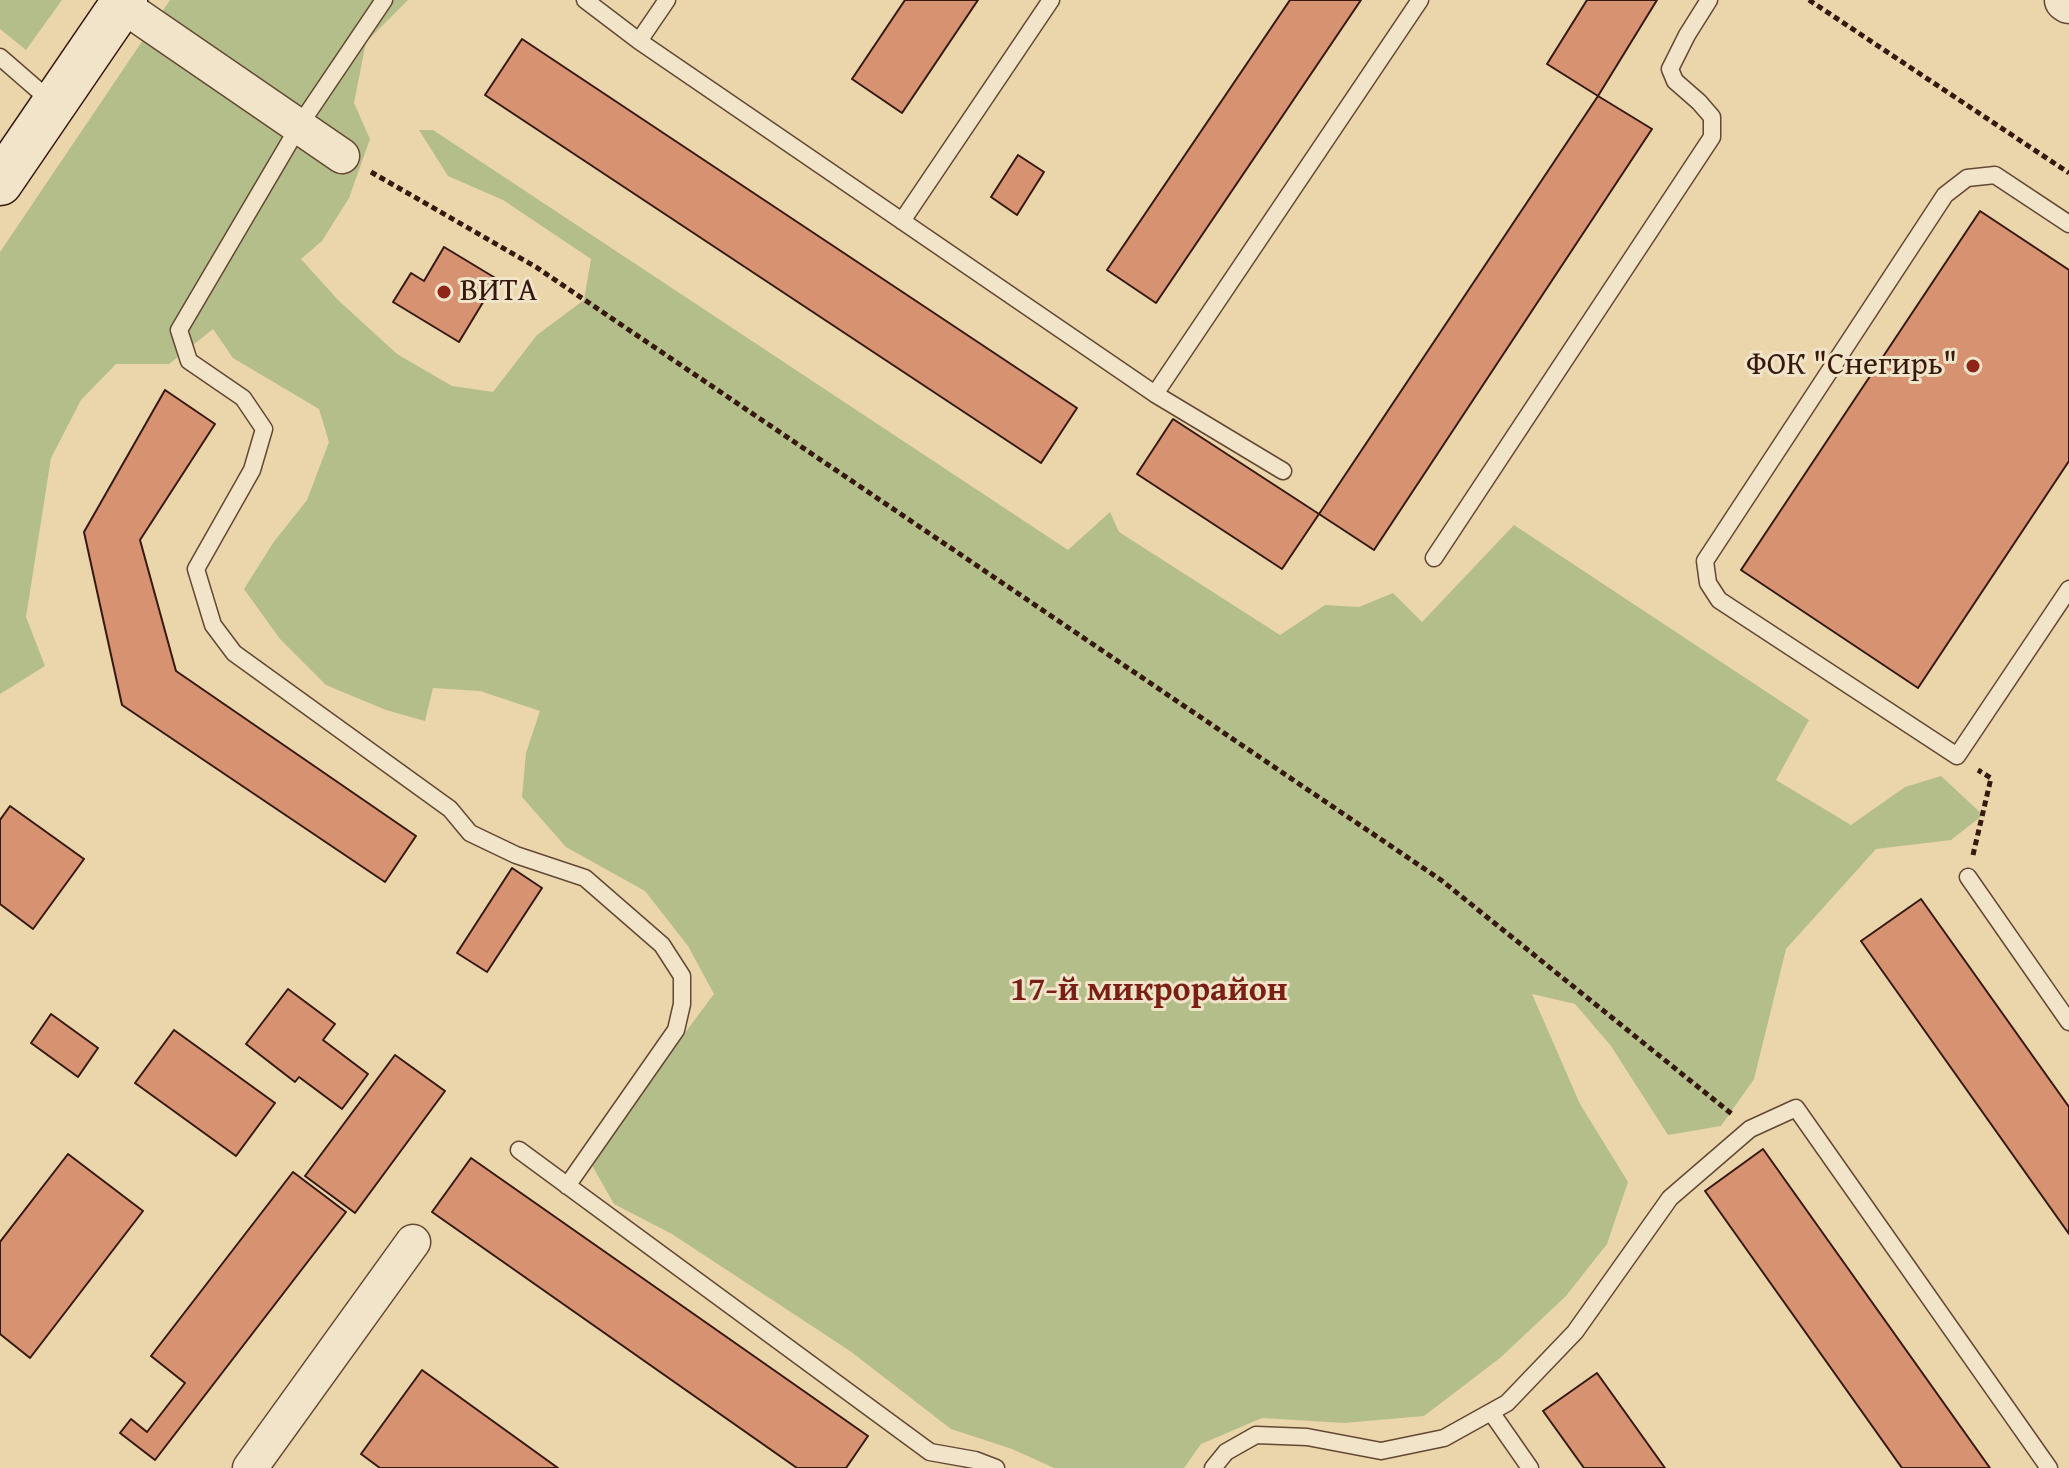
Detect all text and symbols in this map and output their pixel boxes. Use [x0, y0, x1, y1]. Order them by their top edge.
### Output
place label: ВИТА [460, 273, 537, 311]
marker: ВИТА [435, 283, 453, 301]
place label: ФОК "Снегирь" [1746, 347, 1957, 385]
marker: ФОК "Снегирь" [1964, 357, 1982, 375]
district label: 17-й микрорайон [1010, 971, 1288, 1011]

